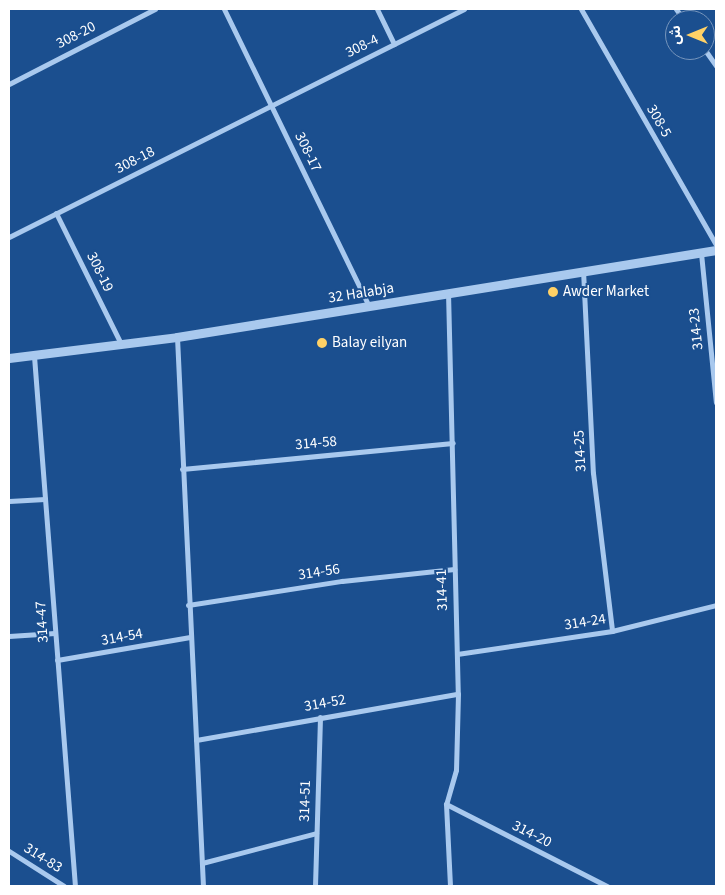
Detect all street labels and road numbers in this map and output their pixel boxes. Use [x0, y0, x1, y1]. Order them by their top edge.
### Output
street label: 308-20 [53, 17, 99, 53]
street label: 308-4 [343, 30, 381, 62]
street label: 308-5 [643, 102, 675, 140]
street label: 308-17 [291, 129, 325, 175]
street label: 308-18 [112, 142, 158, 178]
street label: 308-19 [83, 249, 117, 295]
street label: 32 Halabja [327, 279, 395, 307]
street label: 314-23 [685, 307, 707, 351]
street label: 314-25 [570, 430, 590, 472]
street label: 314-58 [294, 432, 338, 454]
street label: 314-56 [297, 560, 341, 584]
street label: 314-41 [432, 569, 452, 611]
street label: 314-47 [32, 600, 52, 644]
street label: 314-24 [563, 610, 607, 634]
street label: 314-54 [100, 624, 144, 650]
street label: 314-52 [303, 690, 347, 716]
street label: 314-51 [295, 780, 315, 822]
street label: 314-20 [509, 816, 555, 852]
street label: 314-83 [20, 839, 66, 877]

